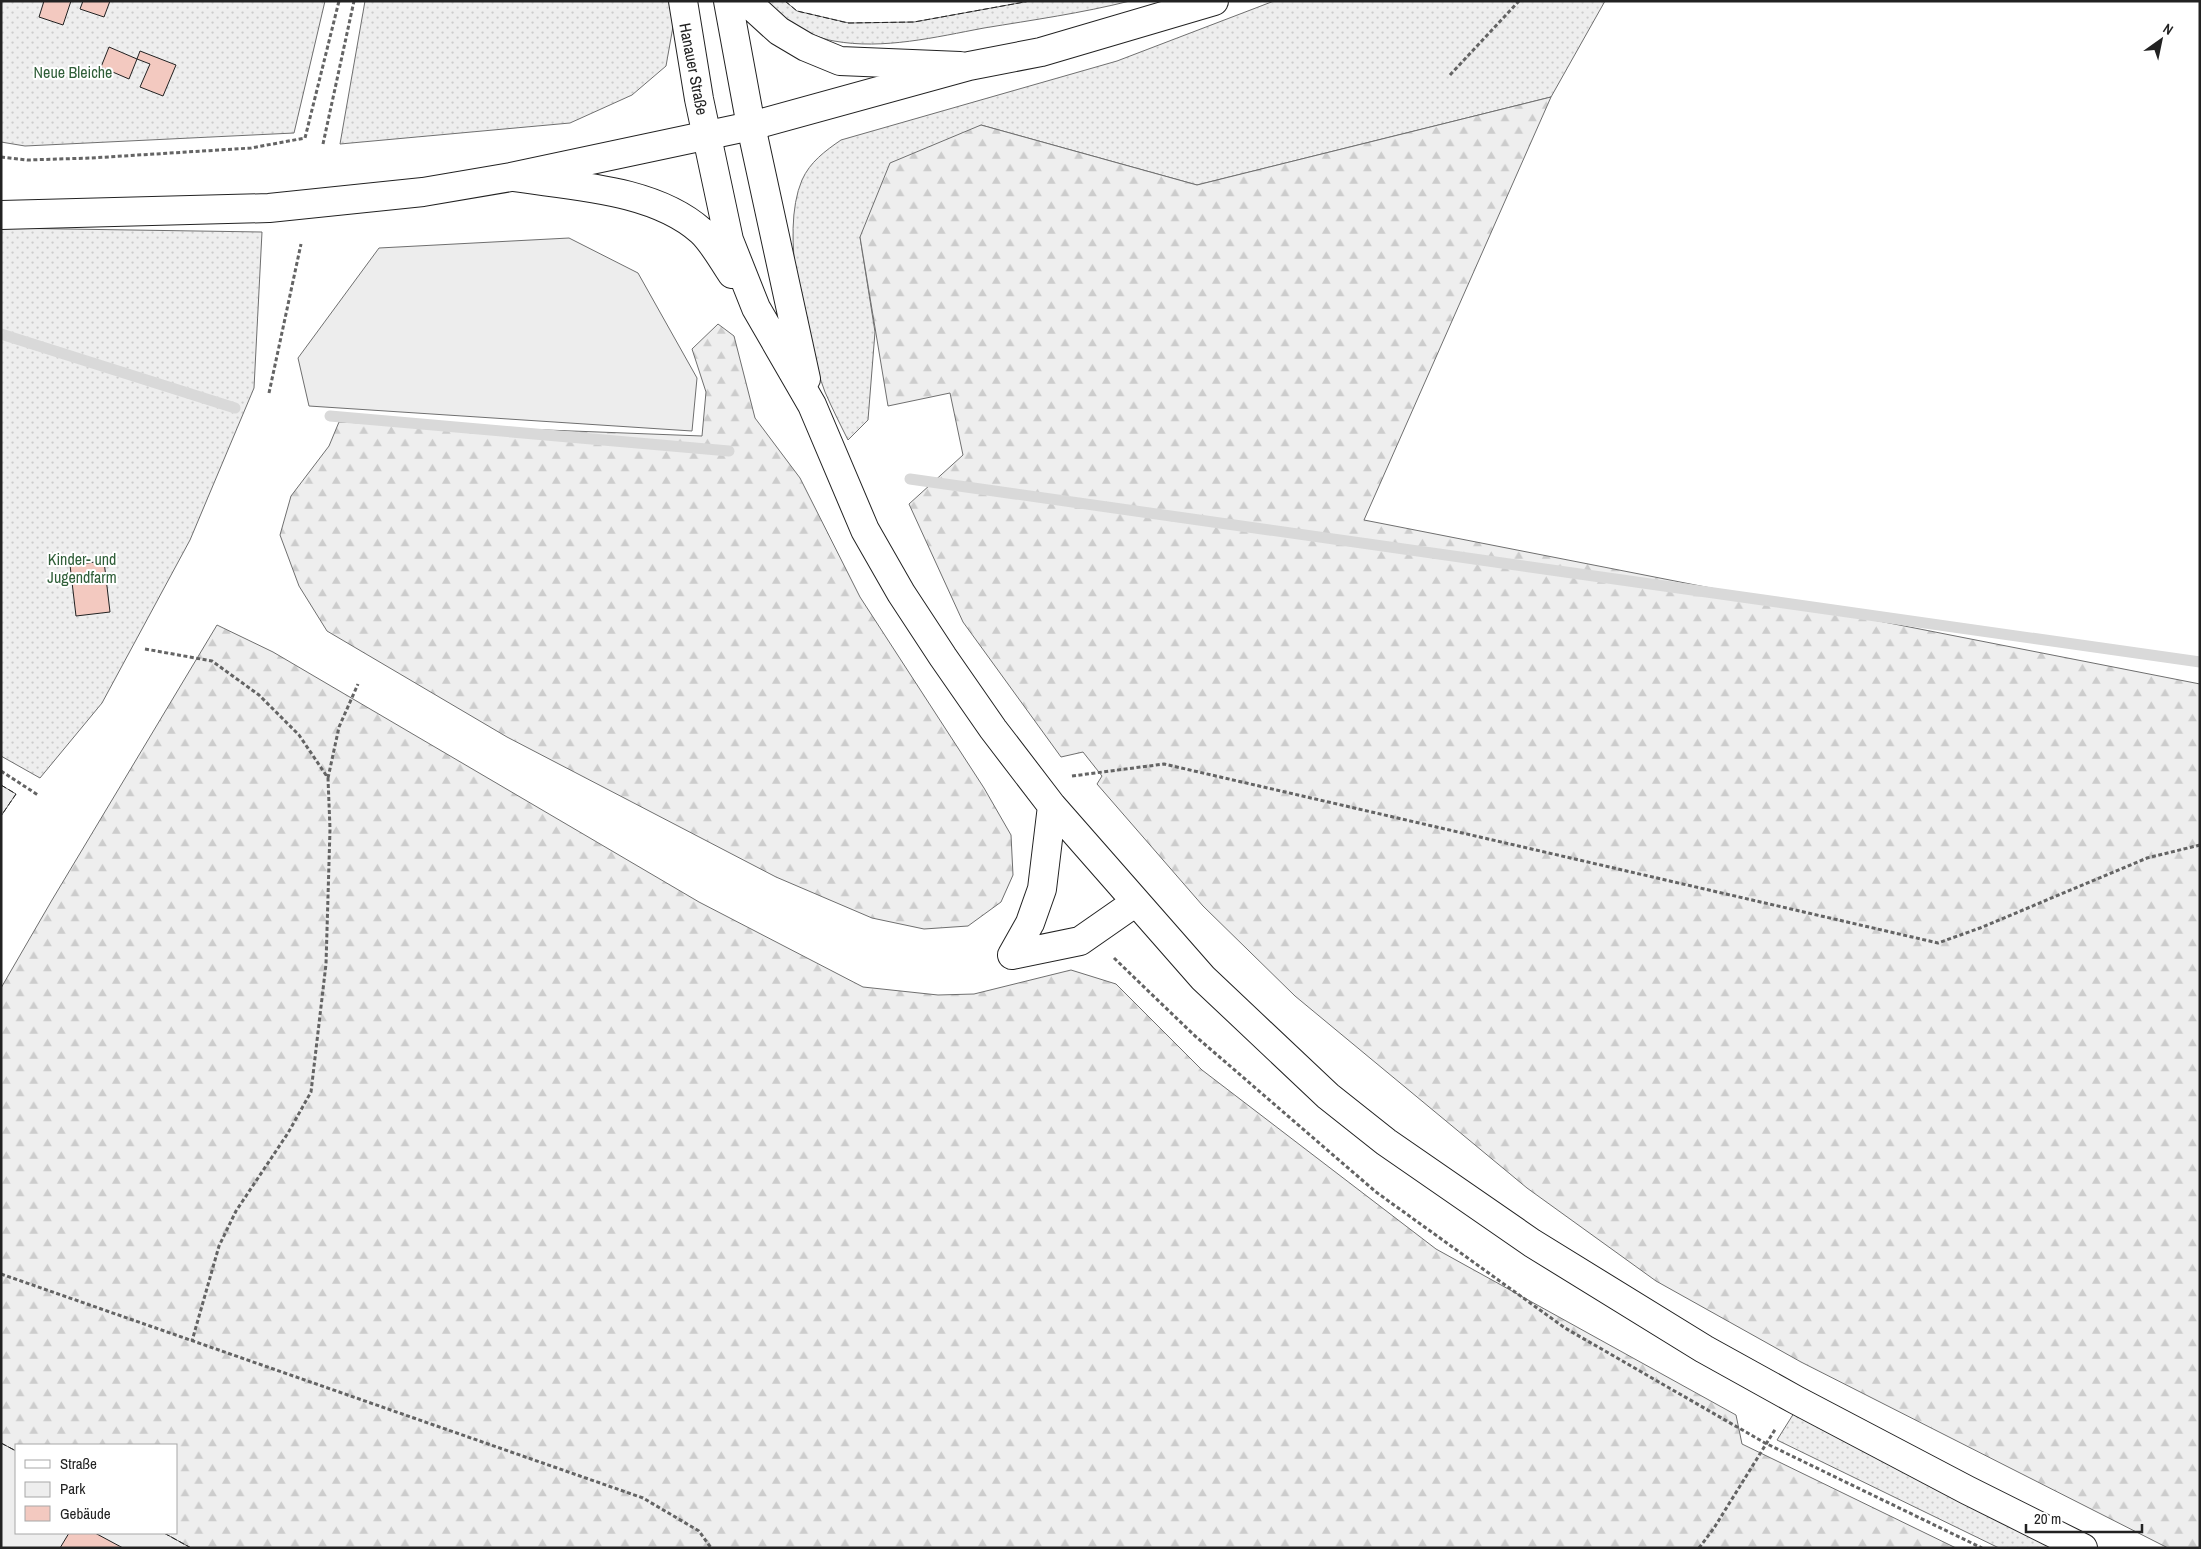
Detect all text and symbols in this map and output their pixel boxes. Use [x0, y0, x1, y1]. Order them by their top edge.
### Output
north arrow [2136, 15, 2186, 65]
text: N [2160, 19, 2176, 39]
street label: Hanauer Straße [674, 21, 714, 117]
park label: Neue Bleiche [34, 61, 112, 83]
park label: Kinder- und Jugendfarm [47, 548, 117, 588]
legend [15, 1444, 178, 1534]
text: Straße [60, 1453, 97, 1474]
text: Park [60, 1478, 86, 1499]
scale bar [2026, 1502, 2142, 1534]
text: Gebäude [60, 1503, 111, 1524]
text: 20 m [2034, 1508, 2061, 1529]

